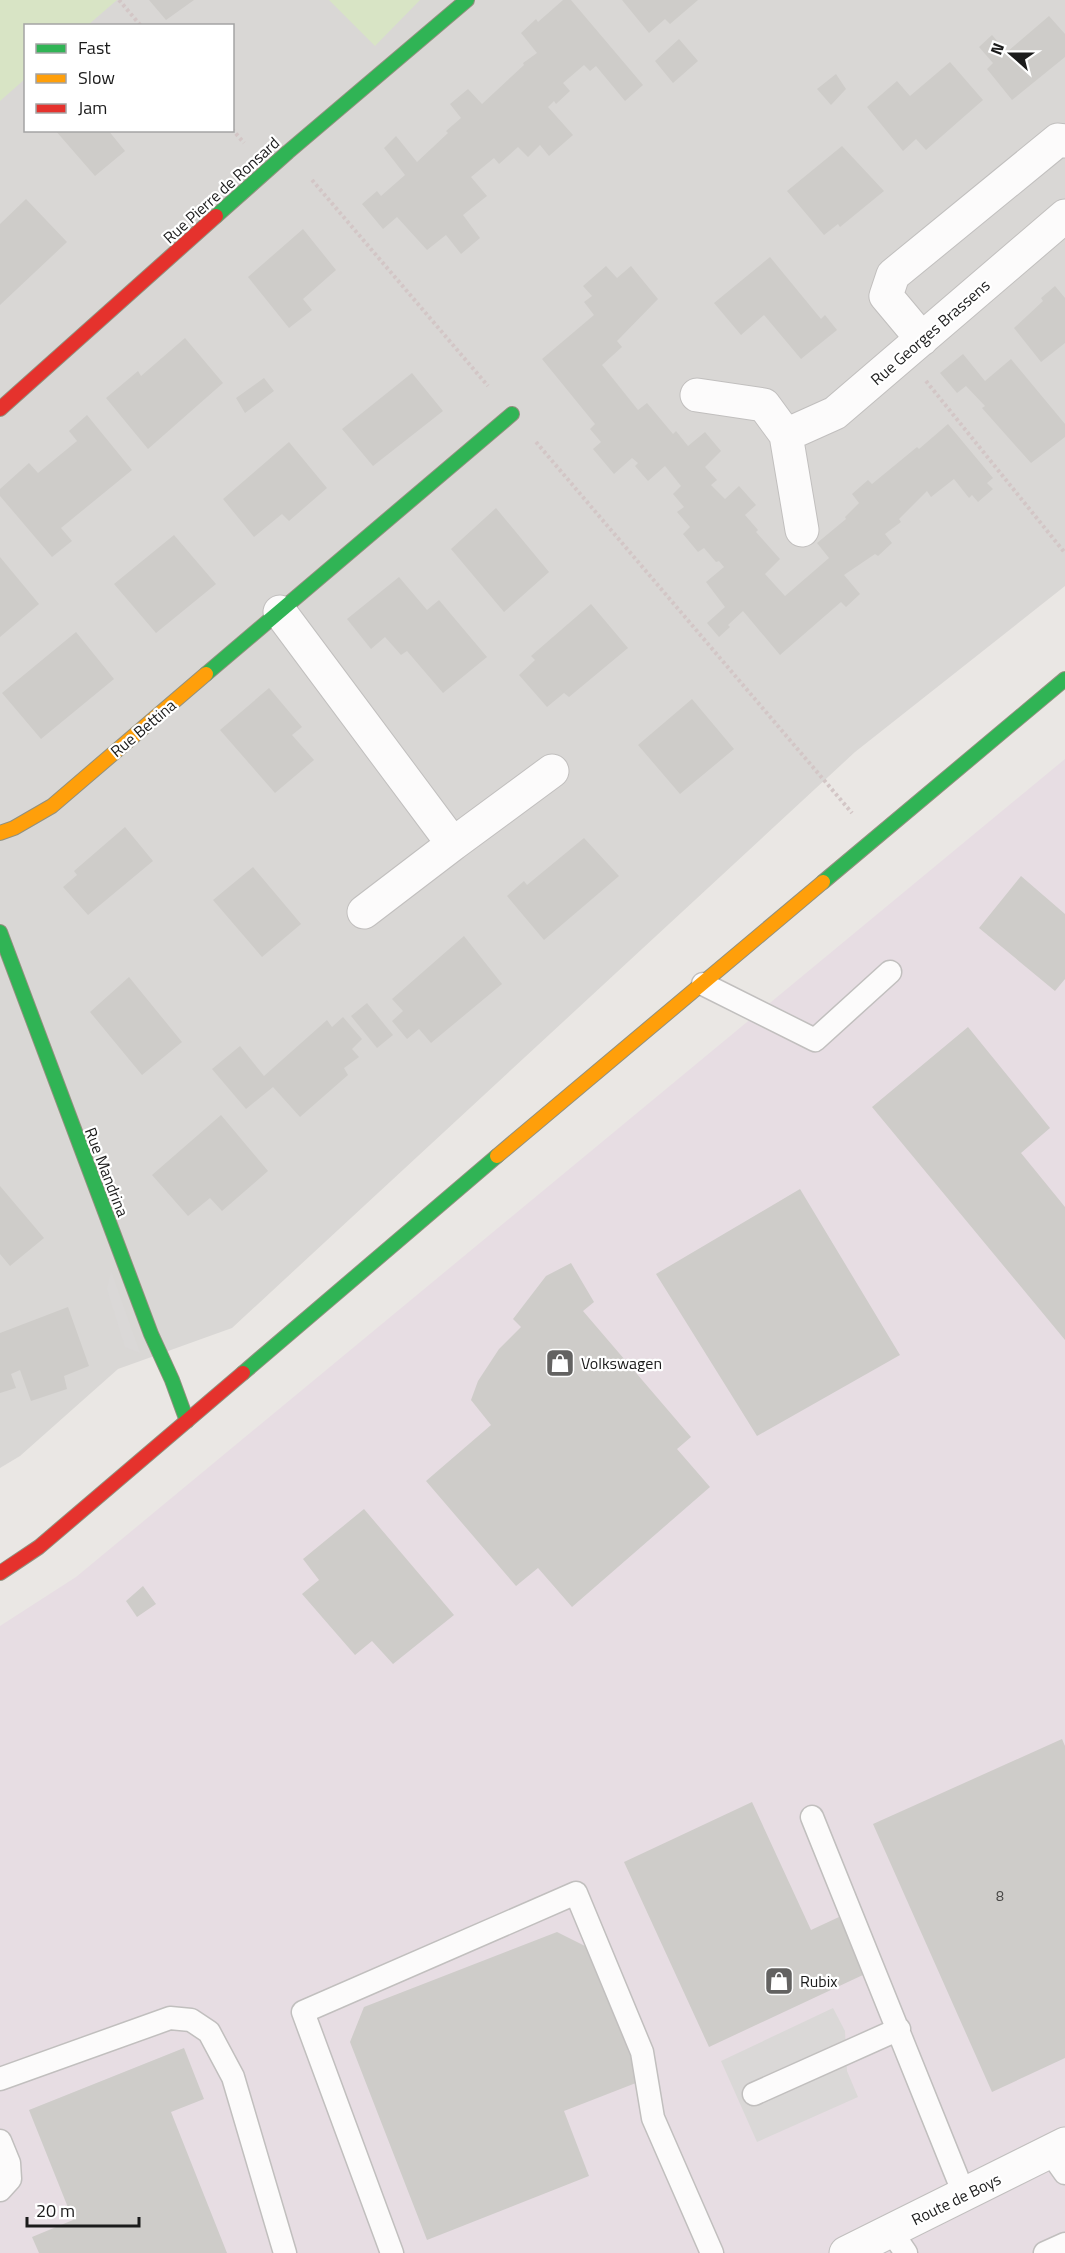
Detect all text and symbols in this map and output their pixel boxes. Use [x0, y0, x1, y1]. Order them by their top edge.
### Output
legend [24, 24, 234, 132]
north arrow [981, 24, 1041, 84]
text: Fast [78, 34, 111, 61]
text: N [984, 39, 1010, 58]
text: Slow [78, 64, 115, 91]
text: Jam [78, 94, 107, 121]
street label: Rue Pierre de Ronsard [157, 131, 285, 249]
street label: Rue Georges Brassens [865, 273, 995, 391]
street label: Rue Bettina [105, 693, 181, 763]
street label: Rue Mandrina [79, 1124, 135, 1220]
shop icon: Volkswagen [544, 1347, 576, 1379]
place label: Volkswagen [581, 1351, 662, 1375]
house number: 8 [996, 1885, 1004, 1906]
shop icon: Rubix [763, 1965, 795, 1997]
place label: Rubix [800, 1969, 837, 1993]
street label: Route de Boys [907, 2167, 1005, 2231]
scale bar [27, 2190, 140, 2228]
text: 20 m [36, 2197, 75, 2224]

